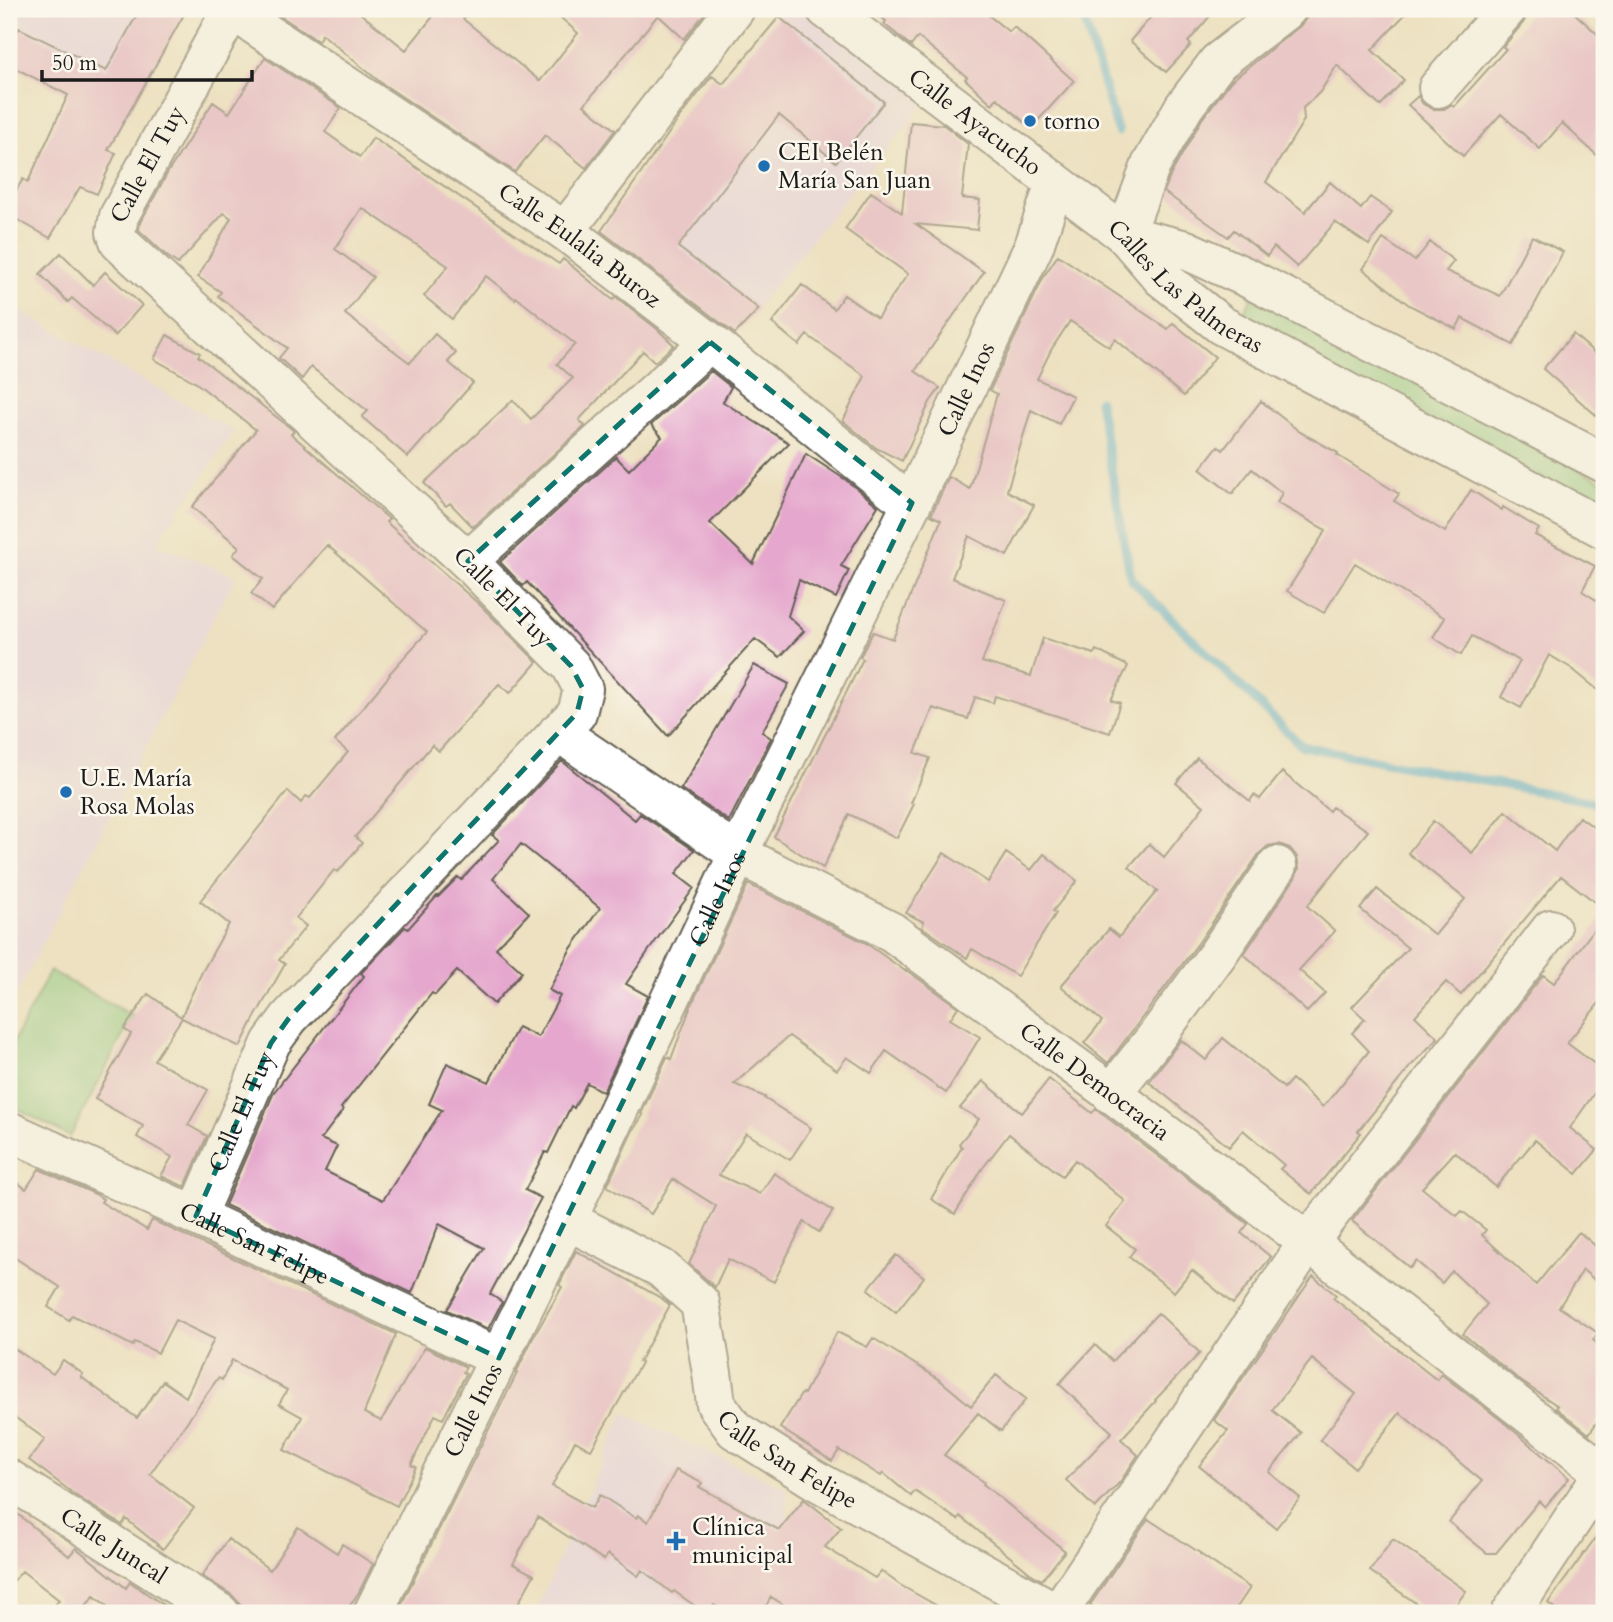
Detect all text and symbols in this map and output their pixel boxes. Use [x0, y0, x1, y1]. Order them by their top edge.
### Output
scale bar [42, 38, 252, 82]
text: 50 m [52, 49, 97, 78]
street label: Calle Ayacucho [902, 60, 1049, 183]
street label: Calle El Tuy [102, 99, 193, 229]
place label: torno [1044, 105, 1100, 138]
marker: torno [1022, 113, 1038, 129]
place label: CEI Belén María San Juan [778, 136, 931, 197]
marker: CEI Belén María San Juan [756, 158, 772, 174]
street label: Calle Eulalia Buroz [492, 175, 669, 316]
street label: Calles Las Palmeras [1101, 211, 1269, 361]
street label: Calle Inos [929, 336, 1003, 442]
street label: Calle El Tuy [446, 540, 561, 655]
place label: U.E. María Rosa Molas [80, 762, 195, 823]
marker: U.E. María Rosa Molas [58, 784, 74, 800]
street label: Calle Inos [681, 846, 754, 951]
street label: Calle Democracia [1013, 1014, 1178, 1149]
street label: Calle El Tuy [201, 1045, 282, 1177]
street label: Calle San Felipe [174, 1194, 335, 1293]
street label: Calle Inos [436, 1358, 510, 1463]
street label: Calle San Felipe [709, 1403, 863, 1517]
street label: Calle Juncal [54, 1499, 173, 1592]
place label: Clínica municipal [692, 1511, 793, 1572]
marker: Clínica municipal [666, 1531, 686, 1551]

